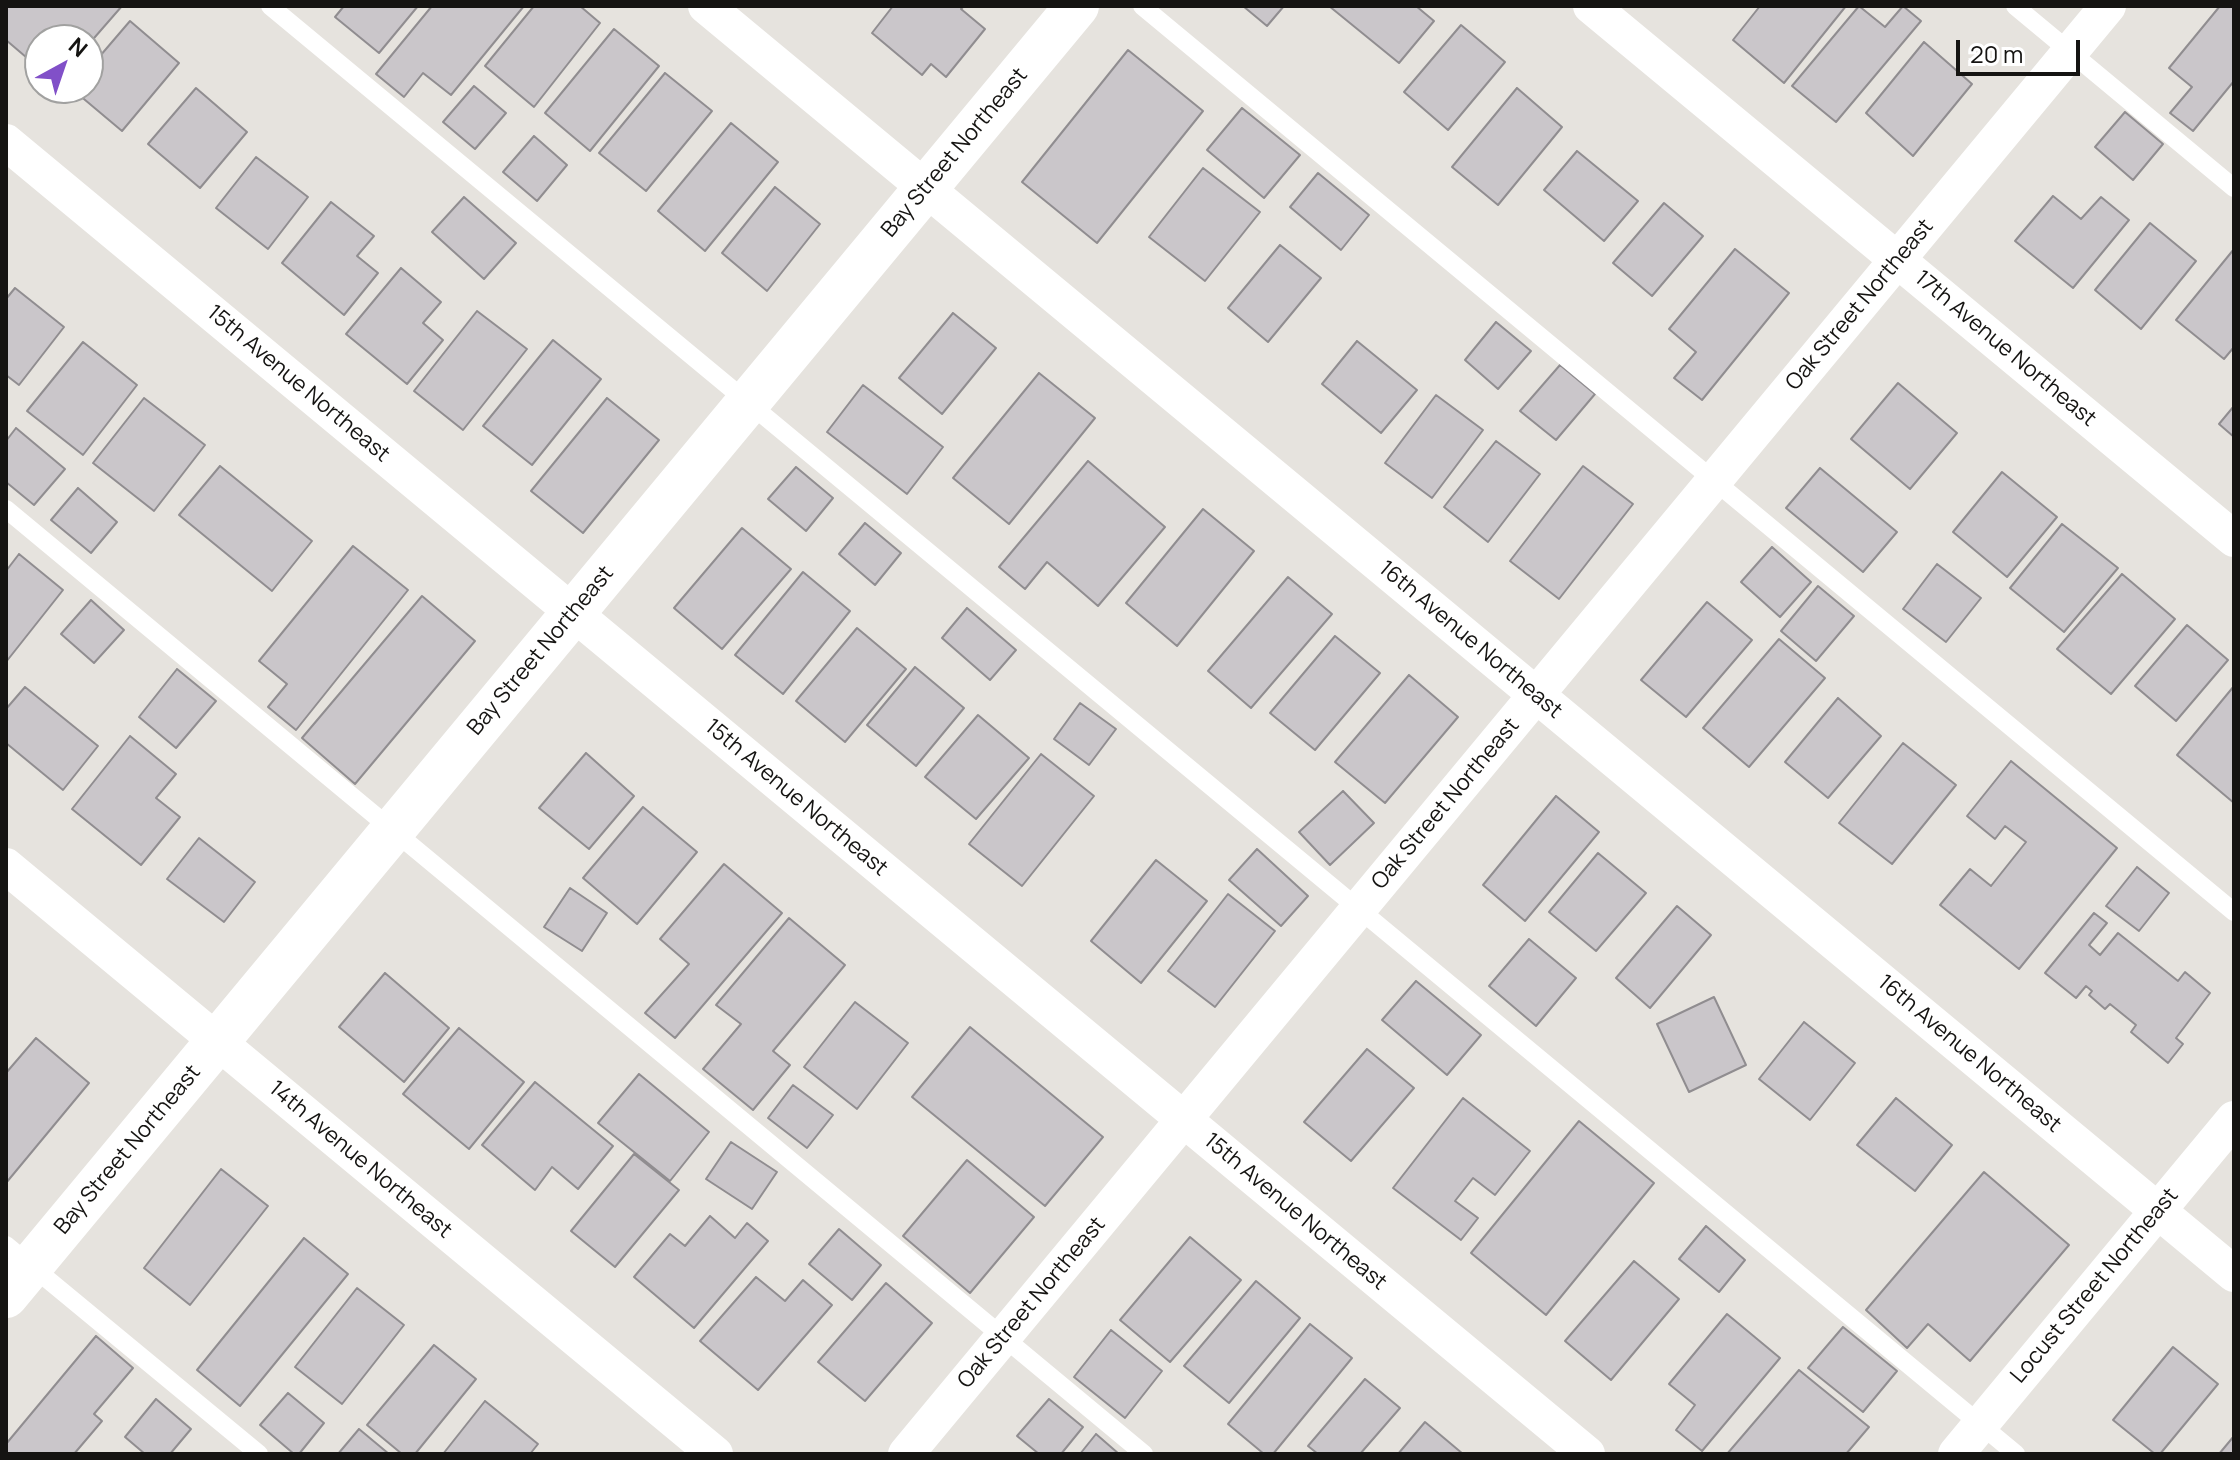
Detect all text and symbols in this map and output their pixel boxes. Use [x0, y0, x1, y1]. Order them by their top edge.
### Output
north arrow [24, 24, 104, 104]
scale bar [1960, 24, 2084, 74]
text: N [62, 31, 94, 64]
text: 20 m [1970, 37, 2023, 70]
street label: Bay Street Northeast [876, 63, 1034, 243]
street label: Oak Street Northeast [1781, 214, 1939, 396]
street label: 17th Avenue Northeast [1909, 265, 2101, 433]
street label: 15th Avenue Northeast [201, 300, 395, 468]
street label: 16th Avenue Northeast [1373, 556, 1567, 724]
street label: Bay Street Northeast [462, 561, 620, 741]
street label: Oak Street Northeast [1367, 713, 1525, 895]
street label: 15th Avenue Northeast [699, 714, 893, 882]
street label: 16th Avenue Northeast [1872, 970, 2066, 1138]
street label: Bay Street Northeast [49, 1060, 207, 1240]
street label: 14th Avenue Northeast [263, 1076, 457, 1244]
street label: 15th Avenue Northeast [1198, 1128, 1392, 1296]
street label: Locust Street Northeast [2006, 1183, 2184, 1389]
street label: Oak Street Northeast [953, 1212, 1111, 1394]

